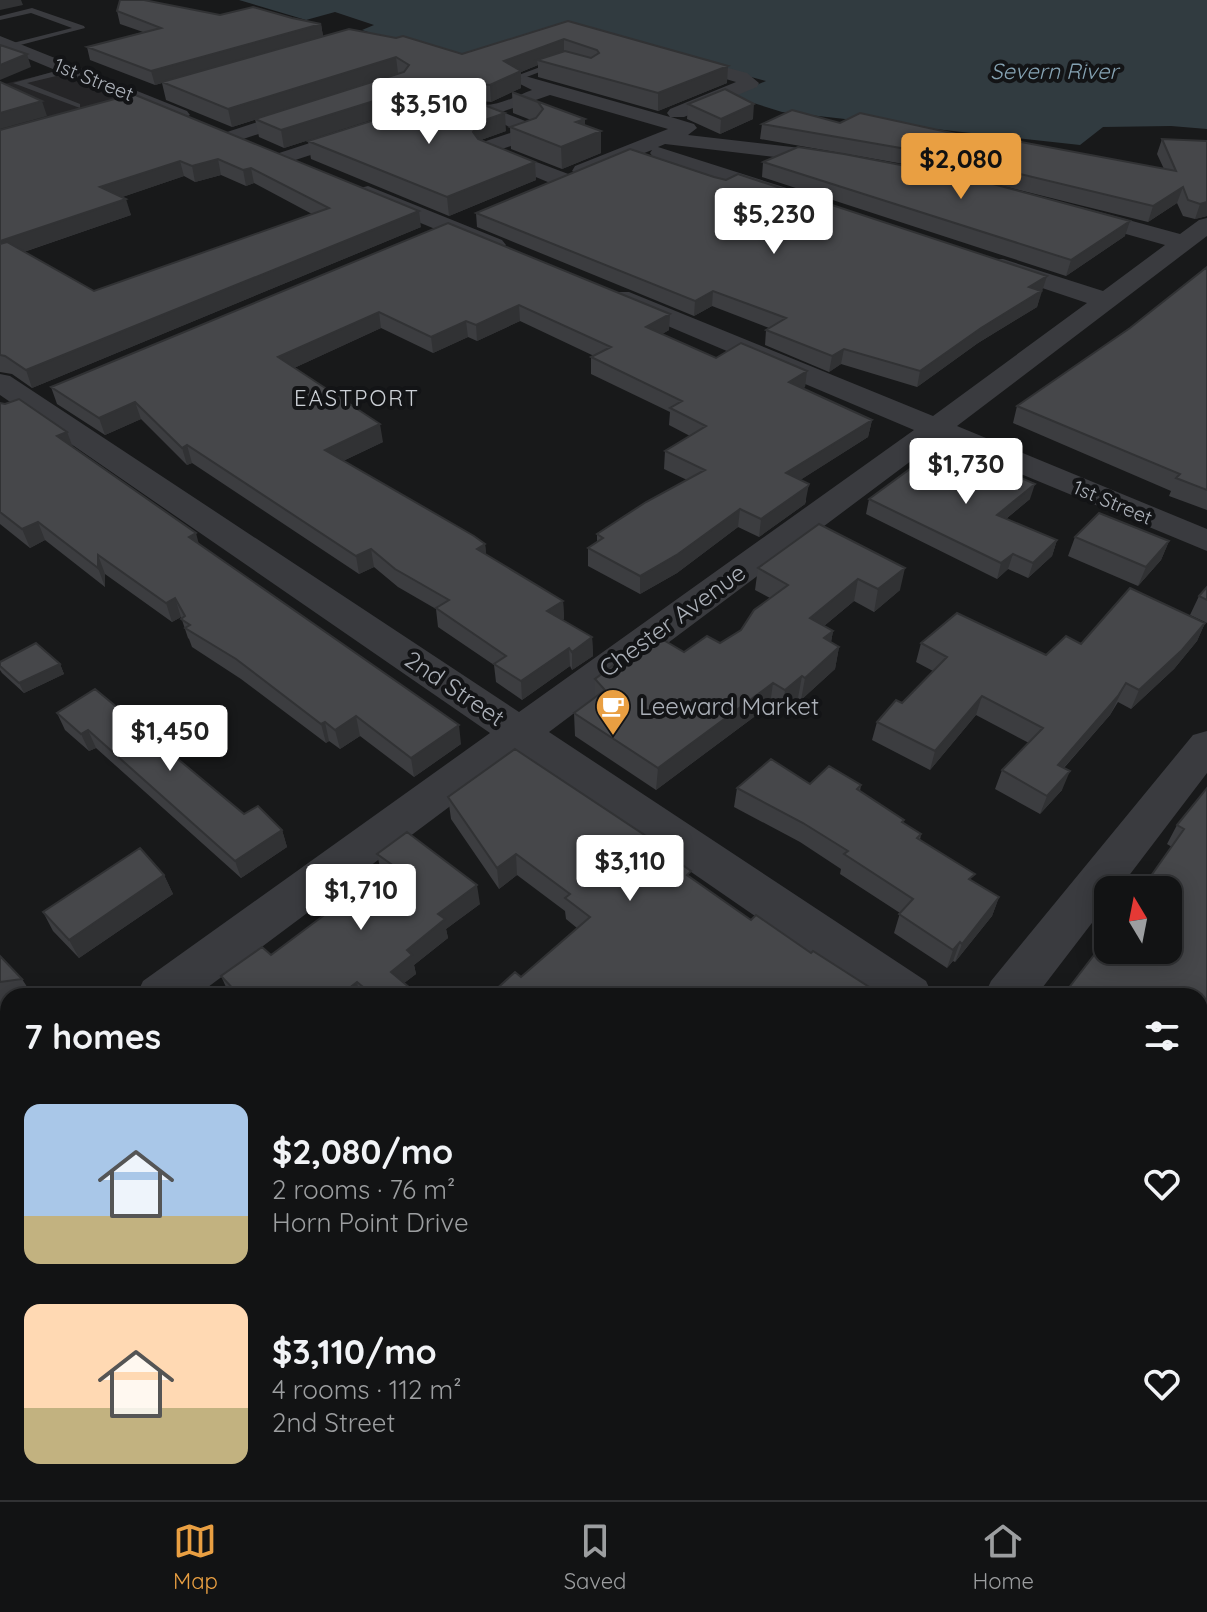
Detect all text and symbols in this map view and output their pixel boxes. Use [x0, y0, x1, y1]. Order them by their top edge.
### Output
street label: 1st Street [51, 52, 138, 106]
water label: Severn River [990, 57, 1120, 85]
pin: $3,510 [364, 78, 494, 146]
text: $3,510 [390, 87, 468, 120]
pin: $2,080 [896, 133, 1026, 201]
text: $2,080 [919, 142, 1003, 175]
pin: $5,230 [709, 188, 839, 256]
text: $5,230 [733, 197, 815, 230]
district label: EASTPORT [294, 384, 420, 412]
pin: $1,730 [901, 438, 1031, 506]
text: $1,730 [928, 447, 1005, 480]
street label: 1st Street [1070, 474, 1157, 530]
street label: Chester Avenue [593, 557, 751, 683]
street label: 2nd Street [399, 644, 511, 732]
cafe icon: Leeward Market [594, 687, 632, 737]
place label: Leeward Market [639, 691, 819, 721]
pin: $1,450 [105, 705, 235, 773]
text: $1,450 [130, 714, 210, 747]
pin: $3,110 [565, 835, 695, 903]
text: $3,110 [594, 844, 666, 877]
pin: $1,710 [296, 864, 426, 932]
text: $1,710 [324, 873, 398, 906]
north arrow [1094, 876, 1182, 964]
map controls [1094, 876, 1182, 964]
icon: filters [1140, 1014, 1184, 1058]
text: 7 homes [24, 1015, 161, 1058]
text: $2,080/mo [272, 1130, 453, 1173]
icon: home [88, 1136, 184, 1232]
icon: heart [1140, 1162, 1184, 1206]
text: 2 rooms · 76 m² [272, 1173, 455, 1206]
text: Horn Point Drive [272, 1206, 469, 1239]
text: $3,110/mo [272, 1330, 437, 1373]
icon: home [88, 1336, 184, 1432]
icon: heart [1140, 1362, 1184, 1406]
text: 4 rooms · 112 m² [272, 1373, 462, 1406]
text: 2nd Street [272, 1406, 395, 1439]
tab: Map [173, 1519, 218, 1595]
tab: Saved [564, 1519, 626, 1595]
tab: Home [972, 1519, 1034, 1595]

